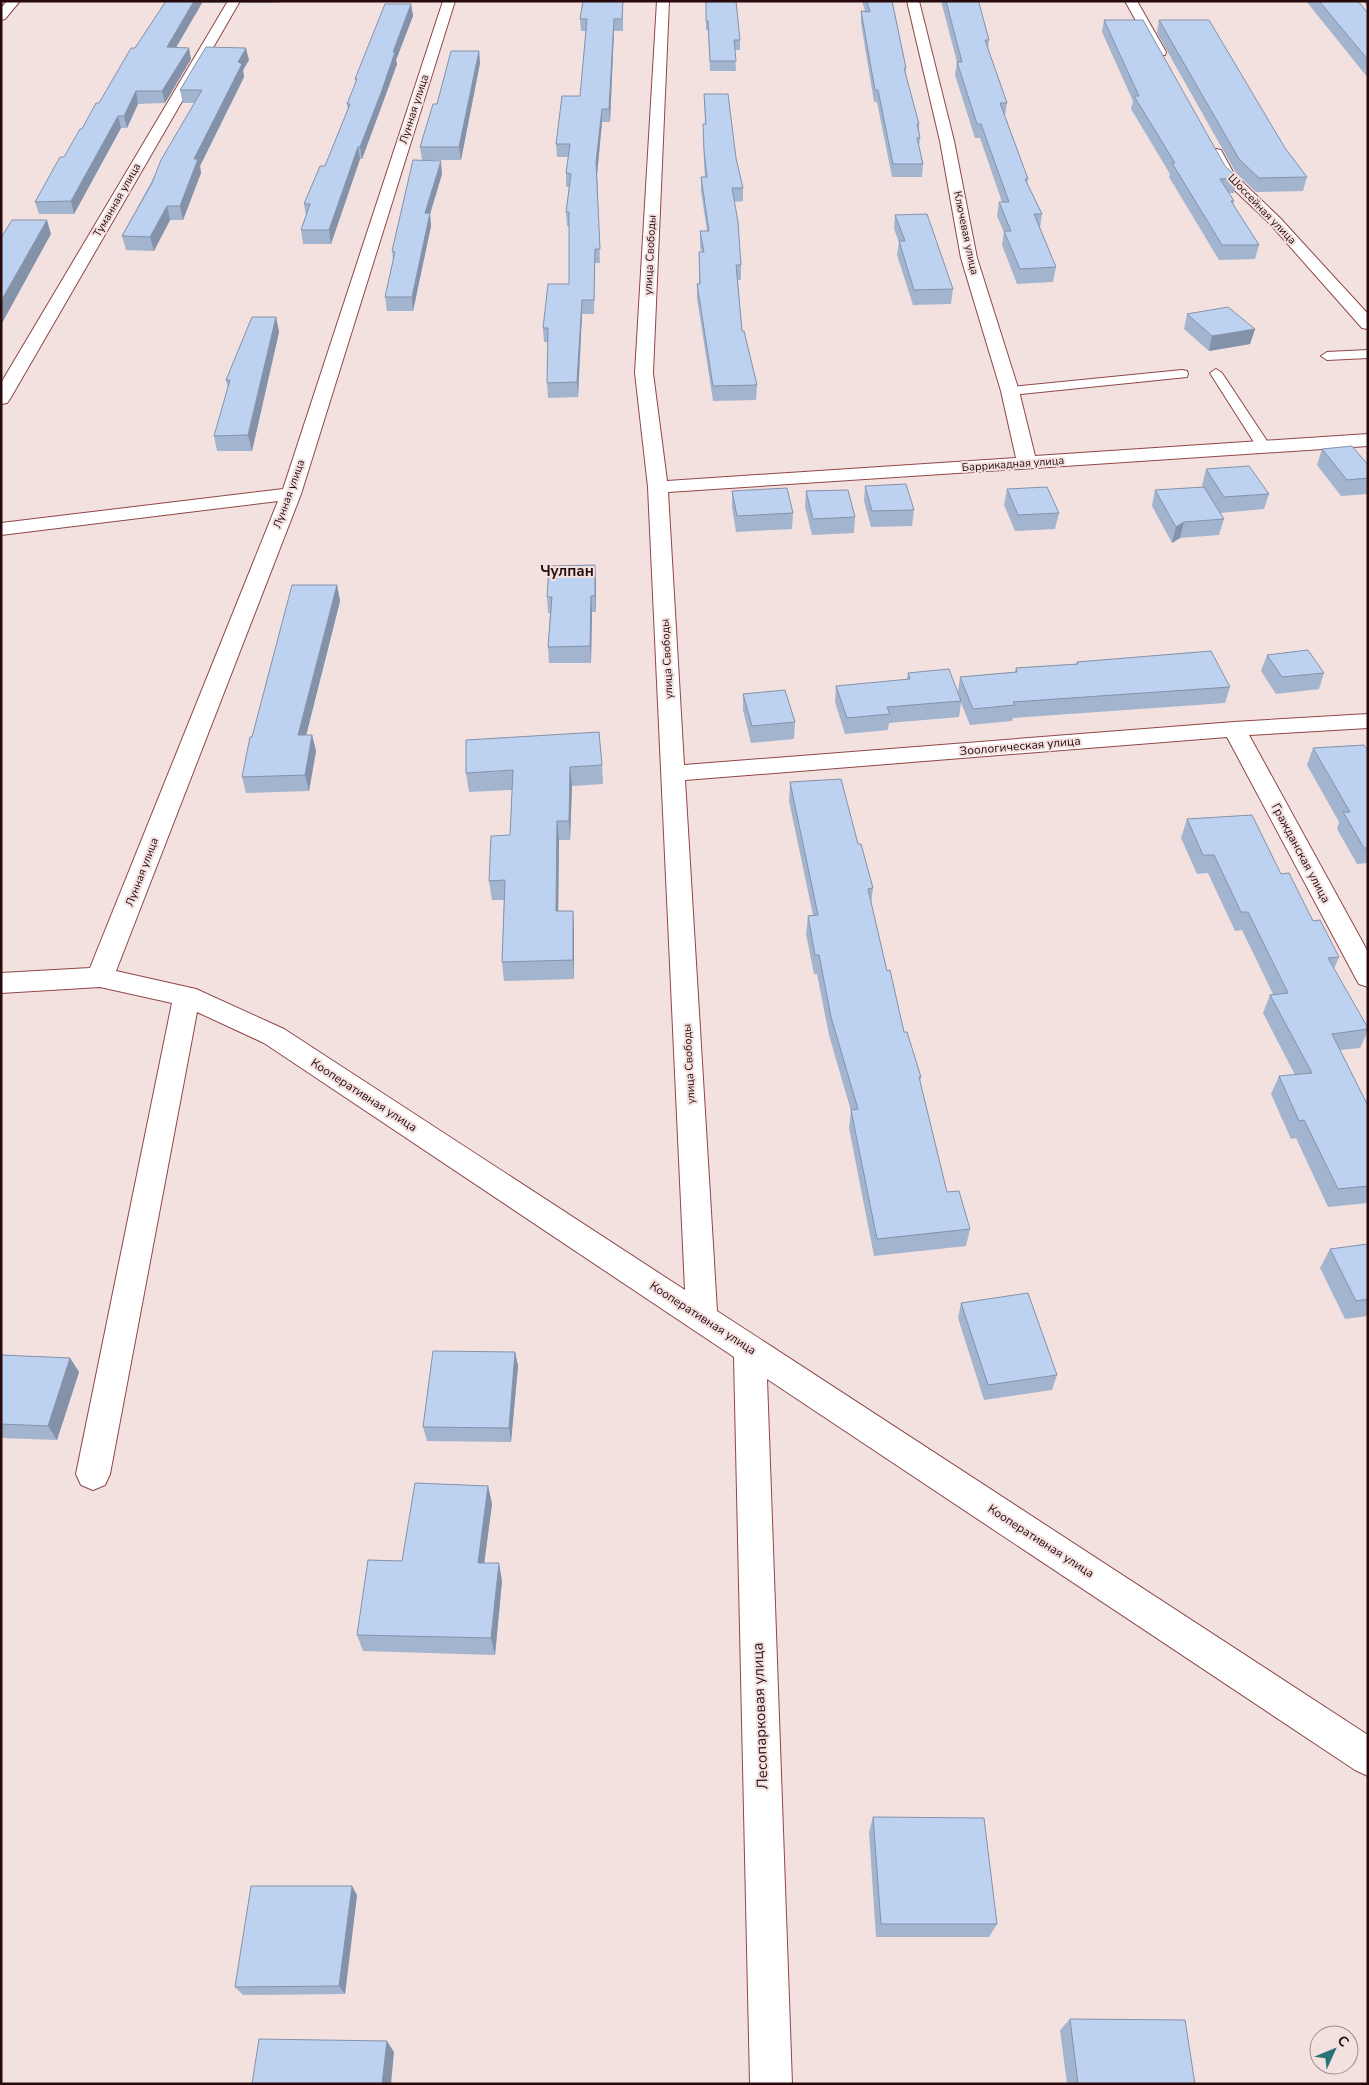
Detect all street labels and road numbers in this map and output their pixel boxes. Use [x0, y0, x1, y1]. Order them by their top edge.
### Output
street label: Лунная улица [396, 72, 432, 146]
street label: Туманная улица [90, 160, 144, 240]
street label: Шоссейная улица [1225, 171, 1300, 248]
street label: Ключевая улица [950, 190, 982, 276]
street label: улица Свободы [640, 215, 660, 295]
street label: Баррикадная улица [961, 453, 1065, 475]
street label: Лунная улица [270, 457, 308, 530]
street label: улица Свободы [657, 619, 677, 699]
street label: Зоологическая улица [959, 733, 1081, 759]
street label: Гражданская улица [1268, 800, 1334, 906]
street label: Лунная улица [122, 836, 162, 908]
street label: улица Свободы [679, 1024, 699, 1104]
street label: Кооперативная улица [308, 1055, 420, 1135]
street label: Кооперативная улица [647, 1278, 759, 1358]
street label: Кооперативная улица [985, 1501, 1097, 1581]
street label: Лесопарковая улица [747, 1642, 773, 1790]

